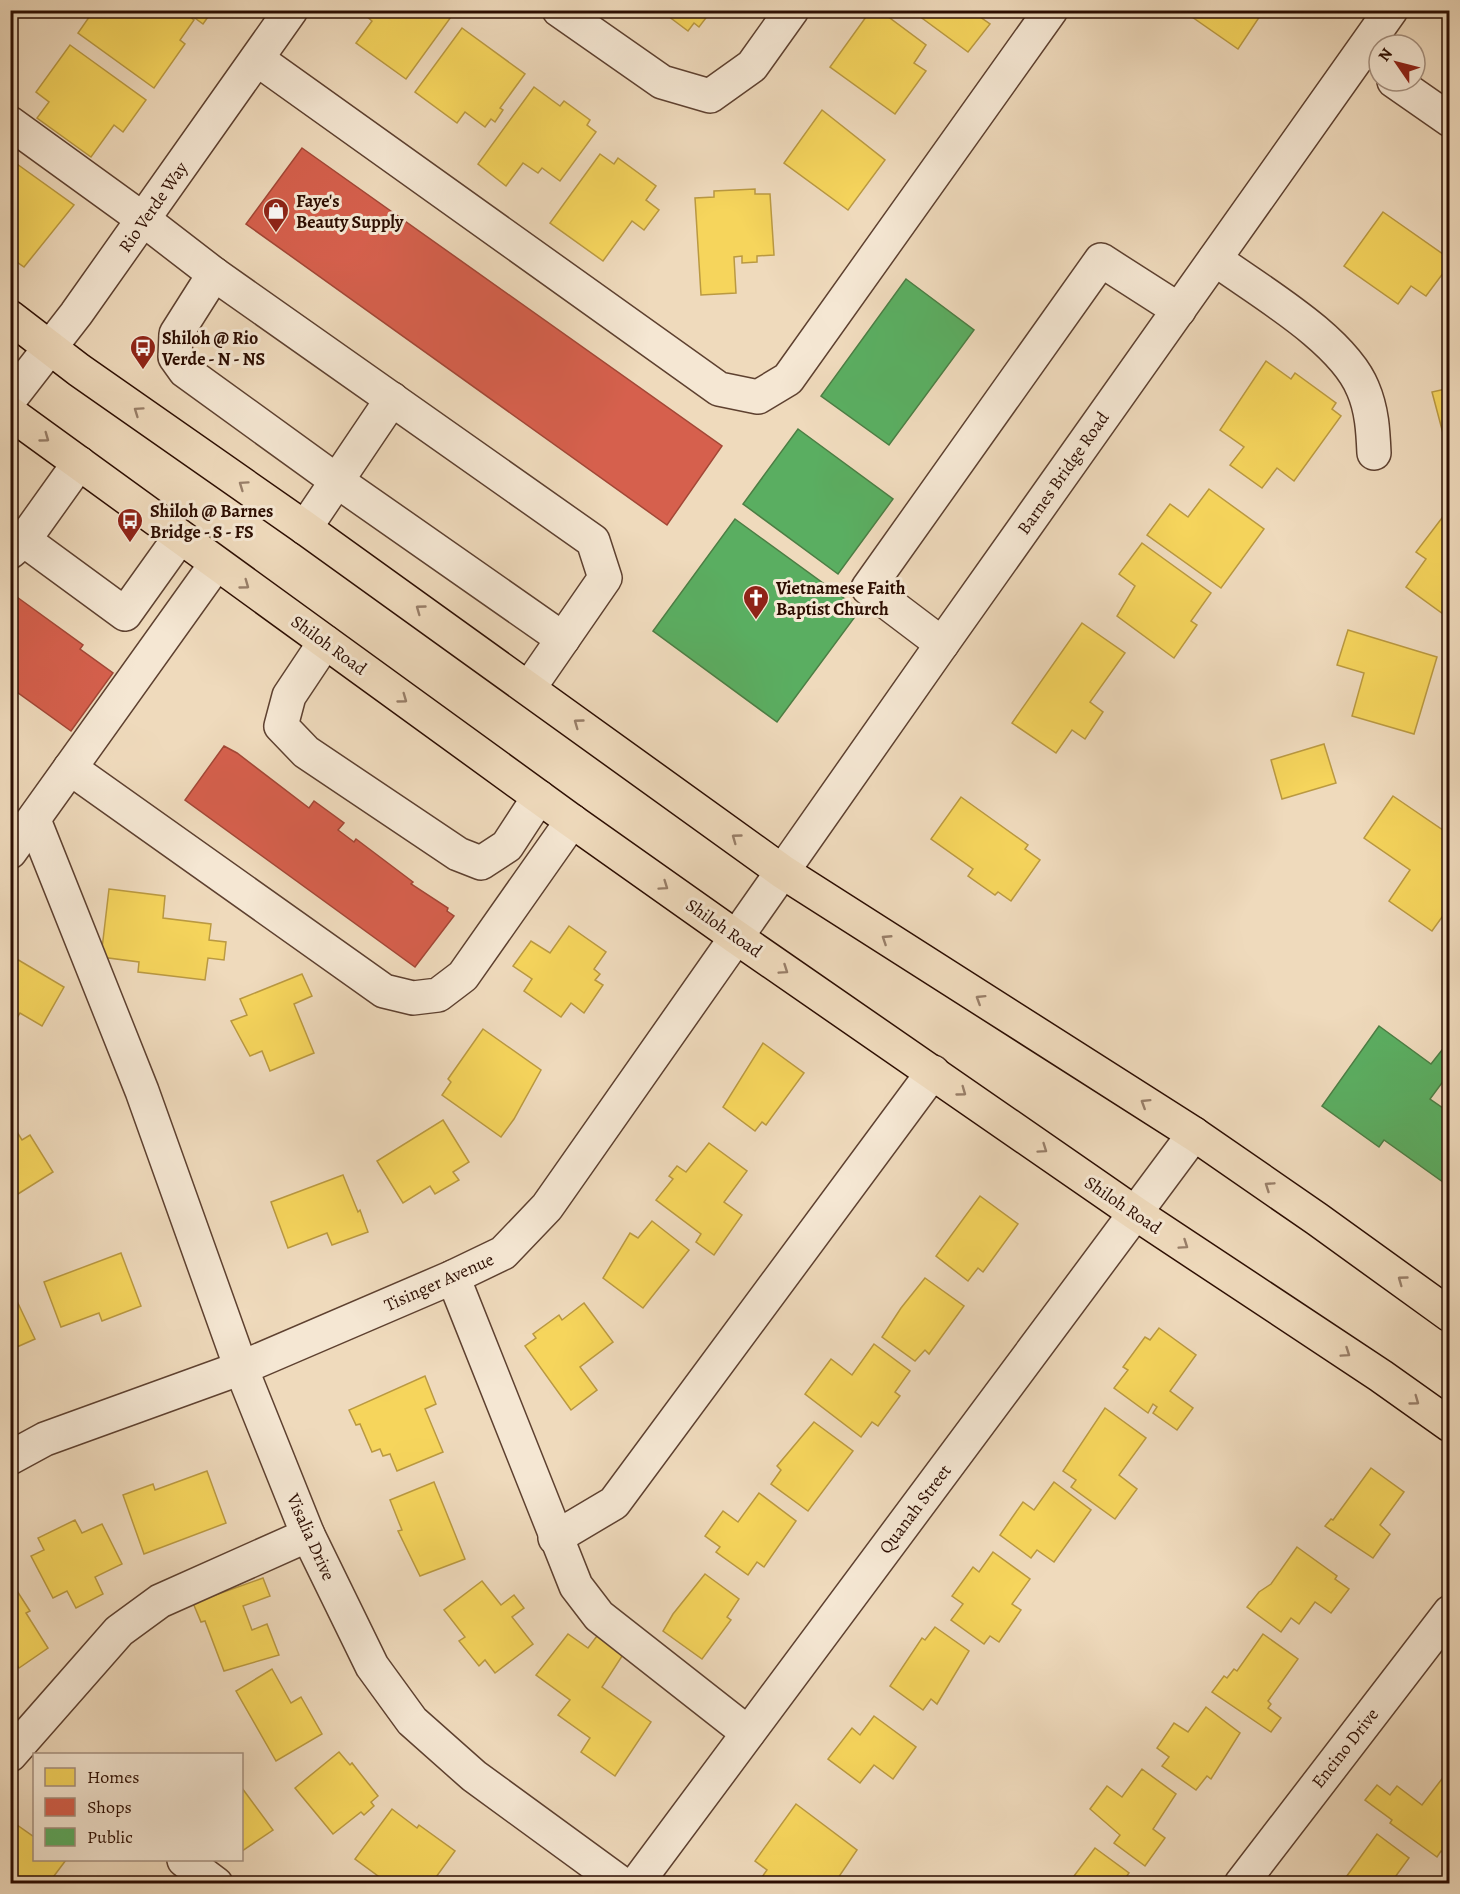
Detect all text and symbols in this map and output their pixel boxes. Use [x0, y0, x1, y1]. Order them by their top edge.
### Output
north arrow [1367, 33, 1427, 93]
text: N [1373, 44, 1398, 66]
street label: Rio Verde Way [113, 156, 194, 257]
place label: Faye's Beauty Supply [296, 189, 404, 234]
shop icon: Faye's Beauty Supply [261, 196, 291, 234]
place label: Shiloh @ Rio Verde - N - NS [161, 326, 265, 371]
bus stop icon: Shiloh @ Rio Verde - N - NS [128, 333, 158, 371]
street label: Barnes Bridge Road [1012, 406, 1115, 539]
one-way arrow [133, 407, 144, 418]
one-way arrow [38, 431, 49, 442]
one-way arrow [239, 481, 250, 492]
place label: Shiloh @ Barnes Bridge - S - FS [150, 499, 273, 544]
bus stop icon: Shiloh @ Barnes Bridge - S - FS [115, 506, 145, 544]
place label: Vietnamese Faith Baptist Church [775, 576, 906, 621]
one-way arrow [239, 577, 250, 588]
church icon: Vietnamese Faith Baptist Church [741, 583, 771, 621]
one-way arrow [415, 605, 426, 616]
street label: Shiloh Road [286, 609, 372, 681]
one-way arrow [397, 691, 408, 702]
one-way arrow [573, 719, 584, 730]
one-way arrow [731, 834, 742, 845]
one-way arrow [657, 879, 668, 890]
street label: Shiloh Road [681, 893, 767, 963]
one-way arrow [882, 935, 893, 946]
one-way arrow [777, 963, 788, 974]
one-way arrow [976, 994, 986, 1006]
one-way arrow [955, 1085, 966, 1096]
one-way arrow [1141, 1099, 1151, 1111]
one-way arrow [1036, 1142, 1047, 1153]
street label: Shiloh Road [1080, 1170, 1166, 1240]
one-way arrow [1264, 1182, 1275, 1193]
one-way arrow [1178, 1238, 1188, 1250]
street label: Tisinger Avenue [380, 1247, 498, 1317]
one-way arrow [1398, 1277, 1409, 1288]
one-way arrow [1340, 1346, 1351, 1357]
one-way arrow [1409, 1394, 1420, 1405]
street label: Quanah Street [873, 1459, 957, 1559]
street label: Visalia Drive [281, 1489, 341, 1584]
street label: Encino Drive [1306, 1703, 1384, 1793]
legend [33, 1753, 243, 1861]
text: Homes [87, 1765, 139, 1789]
text: Shops [87, 1795, 132, 1819]
text: Public [87, 1825, 133, 1849]

